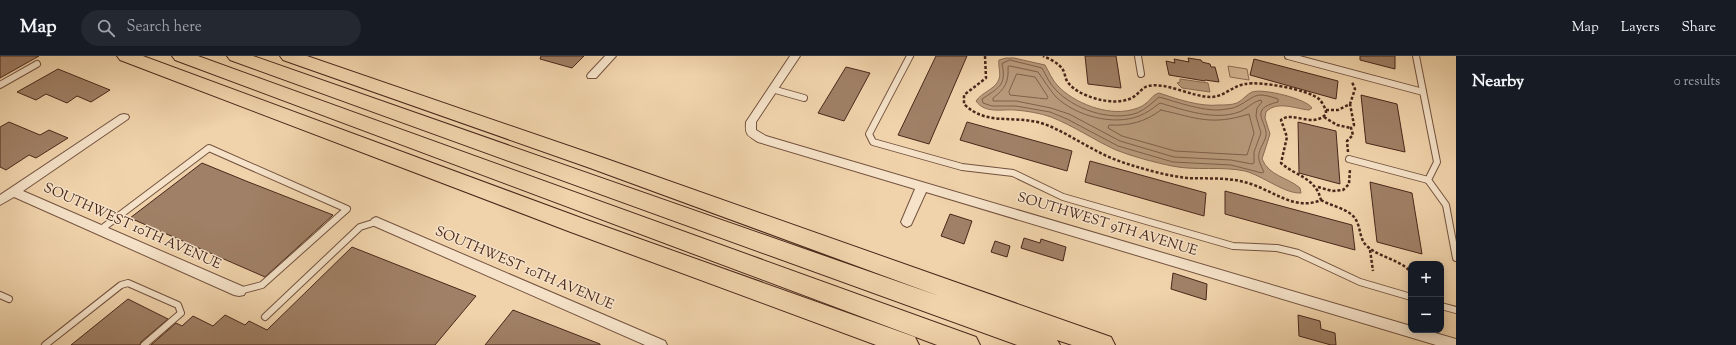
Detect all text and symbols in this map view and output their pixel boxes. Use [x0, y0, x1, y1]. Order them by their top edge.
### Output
search box [81, 10, 361, 46]
text: Map [20, 14, 57, 41]
icon: search [95, 17, 117, 39]
text: Search here [127, 17, 202, 38]
text: Map [1572, 18, 1599, 38]
text: Layers [1621, 18, 1659, 38]
text: Share [1681, 18, 1716, 38]
text: Nearby [1472, 70, 1524, 94]
text: 0 results [1674, 73, 1720, 91]
street label: SOUTHWEST 10TH AVENUE [40, 179, 225, 276]
street label: SOUTHWEST 9TH AVENUE [1014, 188, 1200, 262]
street label: SOUTHWEST 10TH AVENUE [431, 222, 617, 316]
map controls [1408, 261, 1444, 333]
button: + [1408, 261, 1444, 297]
button: − [1408, 297, 1444, 333]

